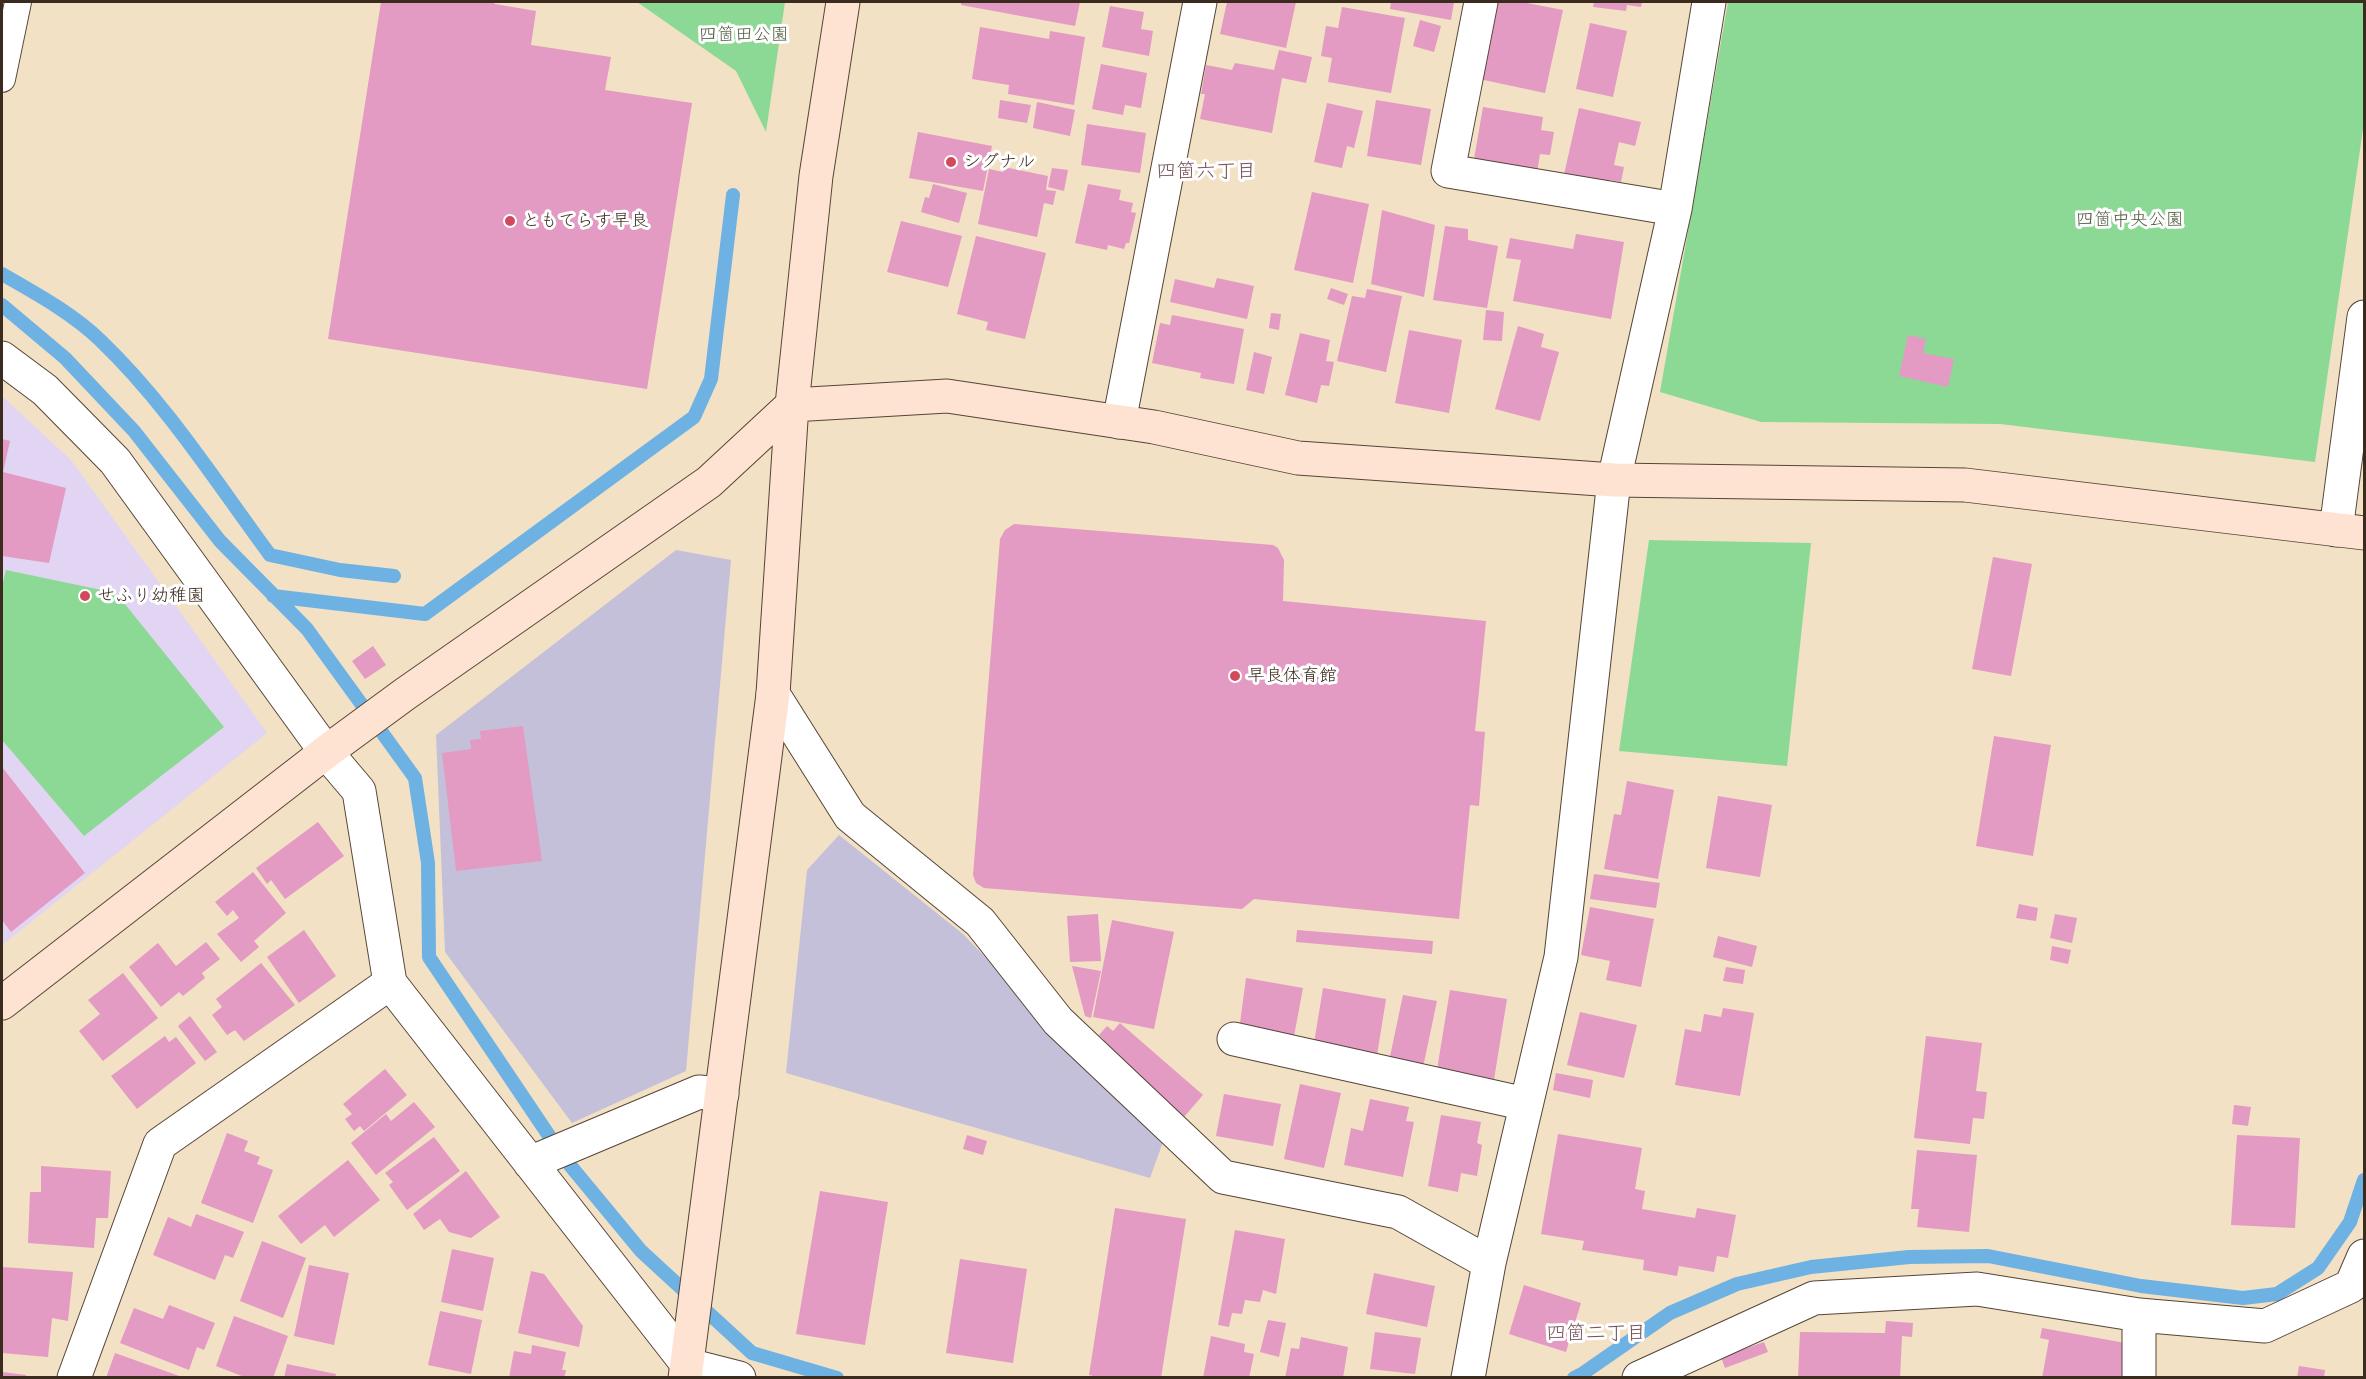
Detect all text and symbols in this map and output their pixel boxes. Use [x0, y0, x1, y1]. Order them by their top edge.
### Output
park label: 四箇田公園 [699, 24, 789, 46]
place label: シグナル [963, 151, 1035, 173]
marker: シグナル [944, 155, 958, 169]
district label: 四箇六丁目 [1156, 160, 1256, 184]
park label: 四箇中央公園 [2076, 209, 2184, 231]
place label: ともてらす早良 [522, 210, 648, 232]
marker: ともてらす早良 [503, 214, 517, 228]
place label: せふり幼稚園 [97, 585, 205, 607]
marker: せふり幼稚園 [78, 589, 92, 603]
place label: 早良体育館 [1247, 665, 1337, 687]
marker: 早良体育館 [1228, 669, 1242, 683]
district label: 四箇二丁目 [1546, 1322, 1646, 1346]

